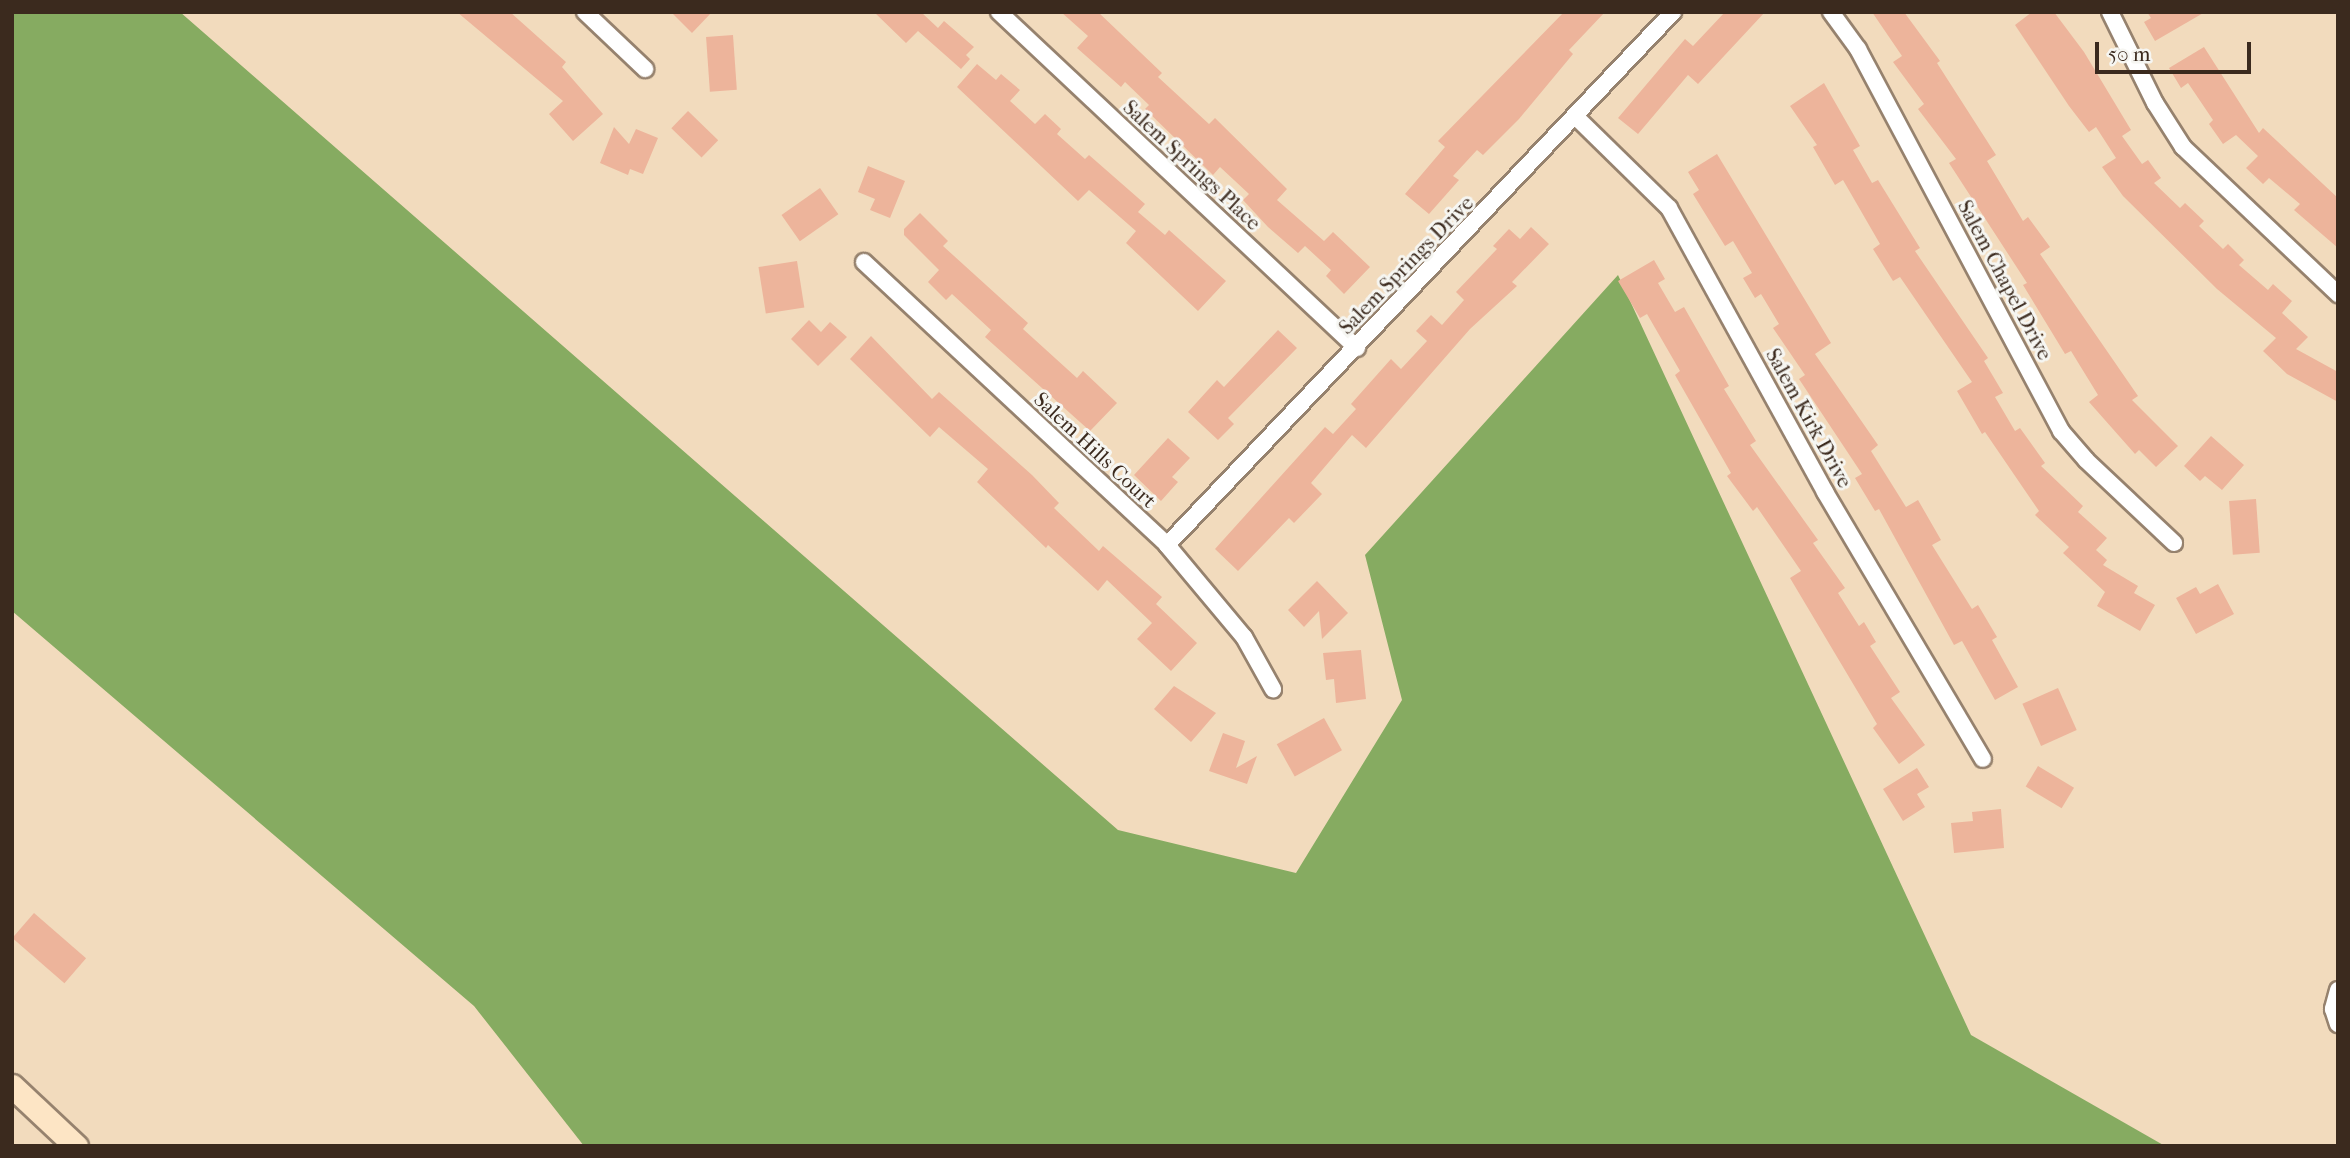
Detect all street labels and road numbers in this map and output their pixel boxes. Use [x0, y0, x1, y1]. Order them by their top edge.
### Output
street label: Salem Springs Place [1118, 95, 1266, 235]
street label: Salem Springs Drive [1333, 191, 1479, 339]
street label: Salem Chapel Drive [1952, 196, 2058, 364]
street label: Salem Kirk Drive [1760, 344, 1858, 492]
street label: Salem Hills Court [1029, 387, 1161, 513]

